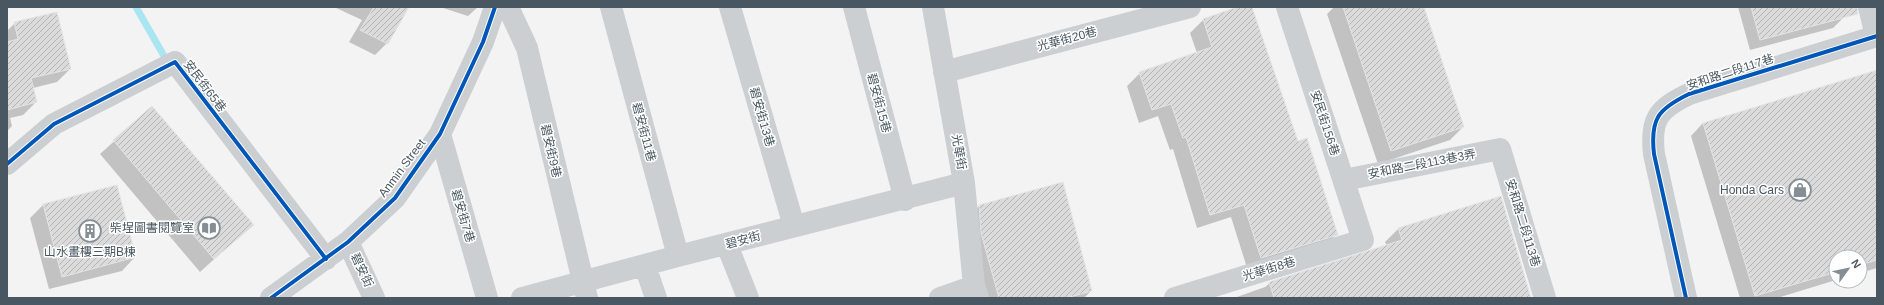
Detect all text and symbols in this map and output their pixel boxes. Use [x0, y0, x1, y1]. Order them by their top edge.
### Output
street label: 光華街20巷 [1036, 24, 1098, 54]
street label: 安和路二段117巷 [1684, 51, 1776, 93]
street label: 安民街65巷 [181, 57, 229, 115]
street label: 碧安街15巷 [864, 72, 894, 134]
street label: 碧安街13巷 [747, 86, 777, 148]
street label: 安民街156巷 [1308, 88, 1342, 158]
street label: 碧安街11巷 [629, 101, 659, 163]
street label: 碧安街9巷 [538, 123, 564, 179]
street label: 光華街 [949, 133, 969, 171]
street label: Anmin Street [376, 136, 429, 200]
street label: 安和路二段113巷3弄 [1367, 147, 1477, 181]
street label: 安和路二段113巷 [1503, 177, 1543, 269]
shop icon: Honda Cars [1787, 177, 1813, 203]
place label: Honda Cars [1720, 183, 1784, 197]
street label: 碧安街7巷 [449, 188, 477, 244]
library icon: 柴埕圖書閱覽室 [196, 215, 222, 241]
building icon: 山水畫樓三期B棟 [77, 218, 103, 244]
place label: 柴埕圖書閱覽室 [110, 221, 194, 235]
street label: 碧安街 [724, 229, 762, 251]
place label: 山水畫樓三期B棟 [44, 245, 136, 259]
north arrow [1828, 249, 1868, 289]
street label: 碧安街 [348, 251, 376, 289]
street label: 光華街8巷 [1241, 254, 1297, 284]
text: N [1849, 257, 1864, 270]

